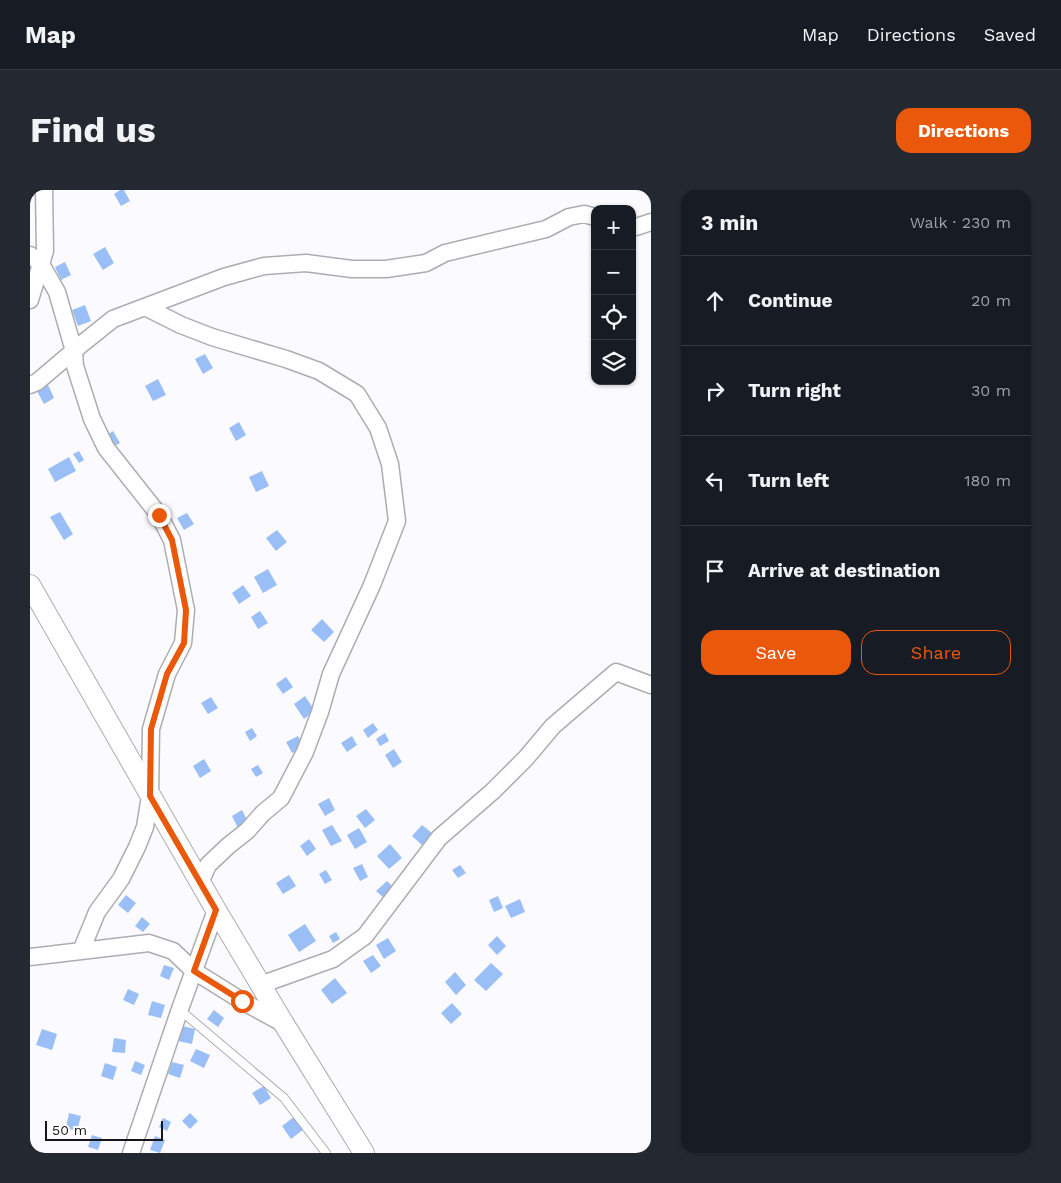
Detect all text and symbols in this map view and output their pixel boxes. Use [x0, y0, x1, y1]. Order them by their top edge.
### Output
text: Map [25, 21, 76, 49]
text: Map [802, 24, 839, 45]
text: Directions [867, 24, 956, 45]
text: Saved [984, 24, 1036, 45]
button: Directions [896, 108, 1031, 153]
text: Find us [30, 109, 156, 151]
map controls [591, 205, 636, 385]
button: + [591, 205, 636, 250]
text: 3 min [701, 210, 758, 235]
text: Walk · 230 m [910, 213, 1011, 232]
button: − [591, 250, 636, 295]
icon: ahead [701, 287, 729, 315]
text: Continue [748, 289, 832, 312]
text: 20 m [971, 291, 1011, 310]
button: locate [591, 295, 636, 340]
button: layers [591, 340, 636, 385]
icon: right [701, 377, 729, 405]
text: Turn right [748, 379, 841, 402]
text: 30 m [971, 381, 1011, 400]
icon: left [701, 467, 729, 495]
text: Turn left [748, 469, 829, 492]
text: 180 m [964, 471, 1011, 490]
route end [148, 504, 171, 527]
icon: arrive [701, 557, 729, 585]
text: Arrive at destination [748, 559, 940, 582]
button: Save [701, 630, 851, 675]
button: Share [861, 630, 1011, 675]
route start [231, 990, 254, 1013]
scale bar [45, 1118, 162, 1141]
text: 50 m [52, 1122, 87, 1138]

